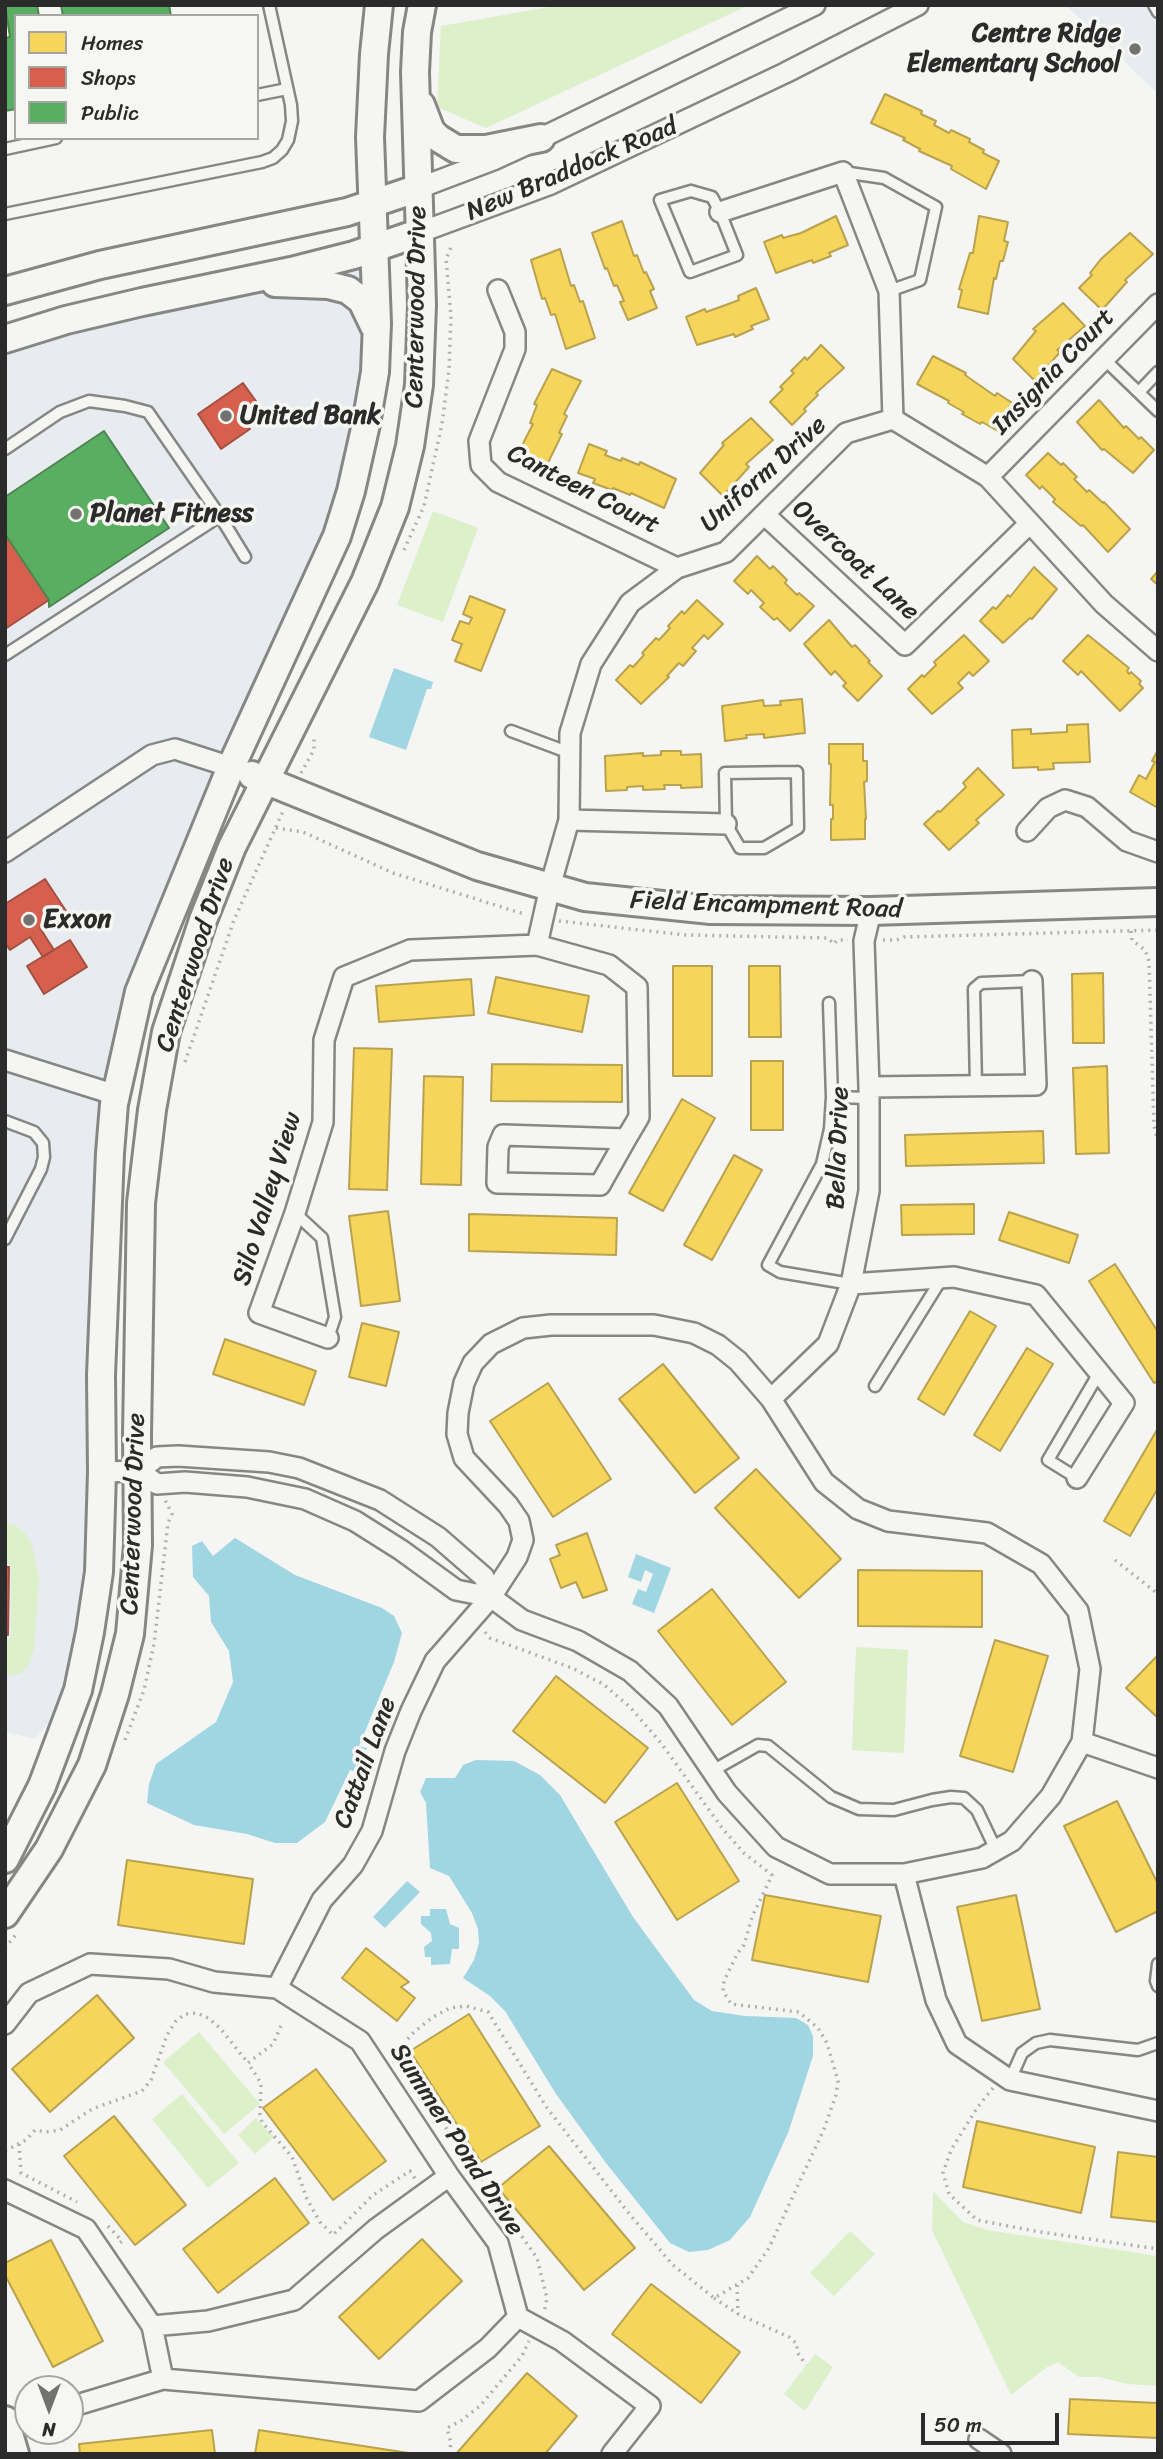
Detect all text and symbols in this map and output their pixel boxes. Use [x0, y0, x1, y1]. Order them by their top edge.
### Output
legend [14, 14, 259, 140]
place label: Centre Ridge Elementary School [906, 18, 1121, 80]
text: Homes [81, 24, 143, 62]
marker: Centre Ridge Elementary School [1127, 41, 1143, 57]
text: Shops [81, 59, 136, 97]
text: Public [81, 94, 139, 132]
street label: New Braddock Road [462, 111, 682, 229]
street label: Centerwood Drive [400, 206, 434, 408]
street label: Insignia Court [986, 303, 1122, 441]
place label: United Bank [240, 400, 381, 432]
marker: United Bank [218, 408, 234, 424]
street label: Uniform Drive [694, 410, 834, 540]
street label: Canteen Court [502, 438, 664, 542]
street label: Overcoat Lane [785, 494, 925, 628]
place label: Planet Fitness [90, 498, 254, 530]
marker: Planet Fitness [68, 506, 84, 522]
street label: Centerwood Drive [150, 854, 242, 1056]
street label: Field Encampment Road [630, 886, 902, 926]
place label: Exxon [43, 904, 111, 936]
marker: Exxon [21, 912, 37, 928]
street label: Bella Drive [821, 1086, 857, 1210]
street label: Silo Valley View [227, 1108, 309, 1290]
street label: Centerwood Drive [115, 1412, 153, 1616]
street label: Cattail Lane [328, 1693, 404, 1833]
street label: Summer Pond Drive [382, 2038, 530, 2242]
north arrow [14, 2375, 84, 2445]
scale bar [925, 2400, 1063, 2444]
text: 50 m [934, 2406, 982, 2444]
text: N [42, 2413, 56, 2446]

